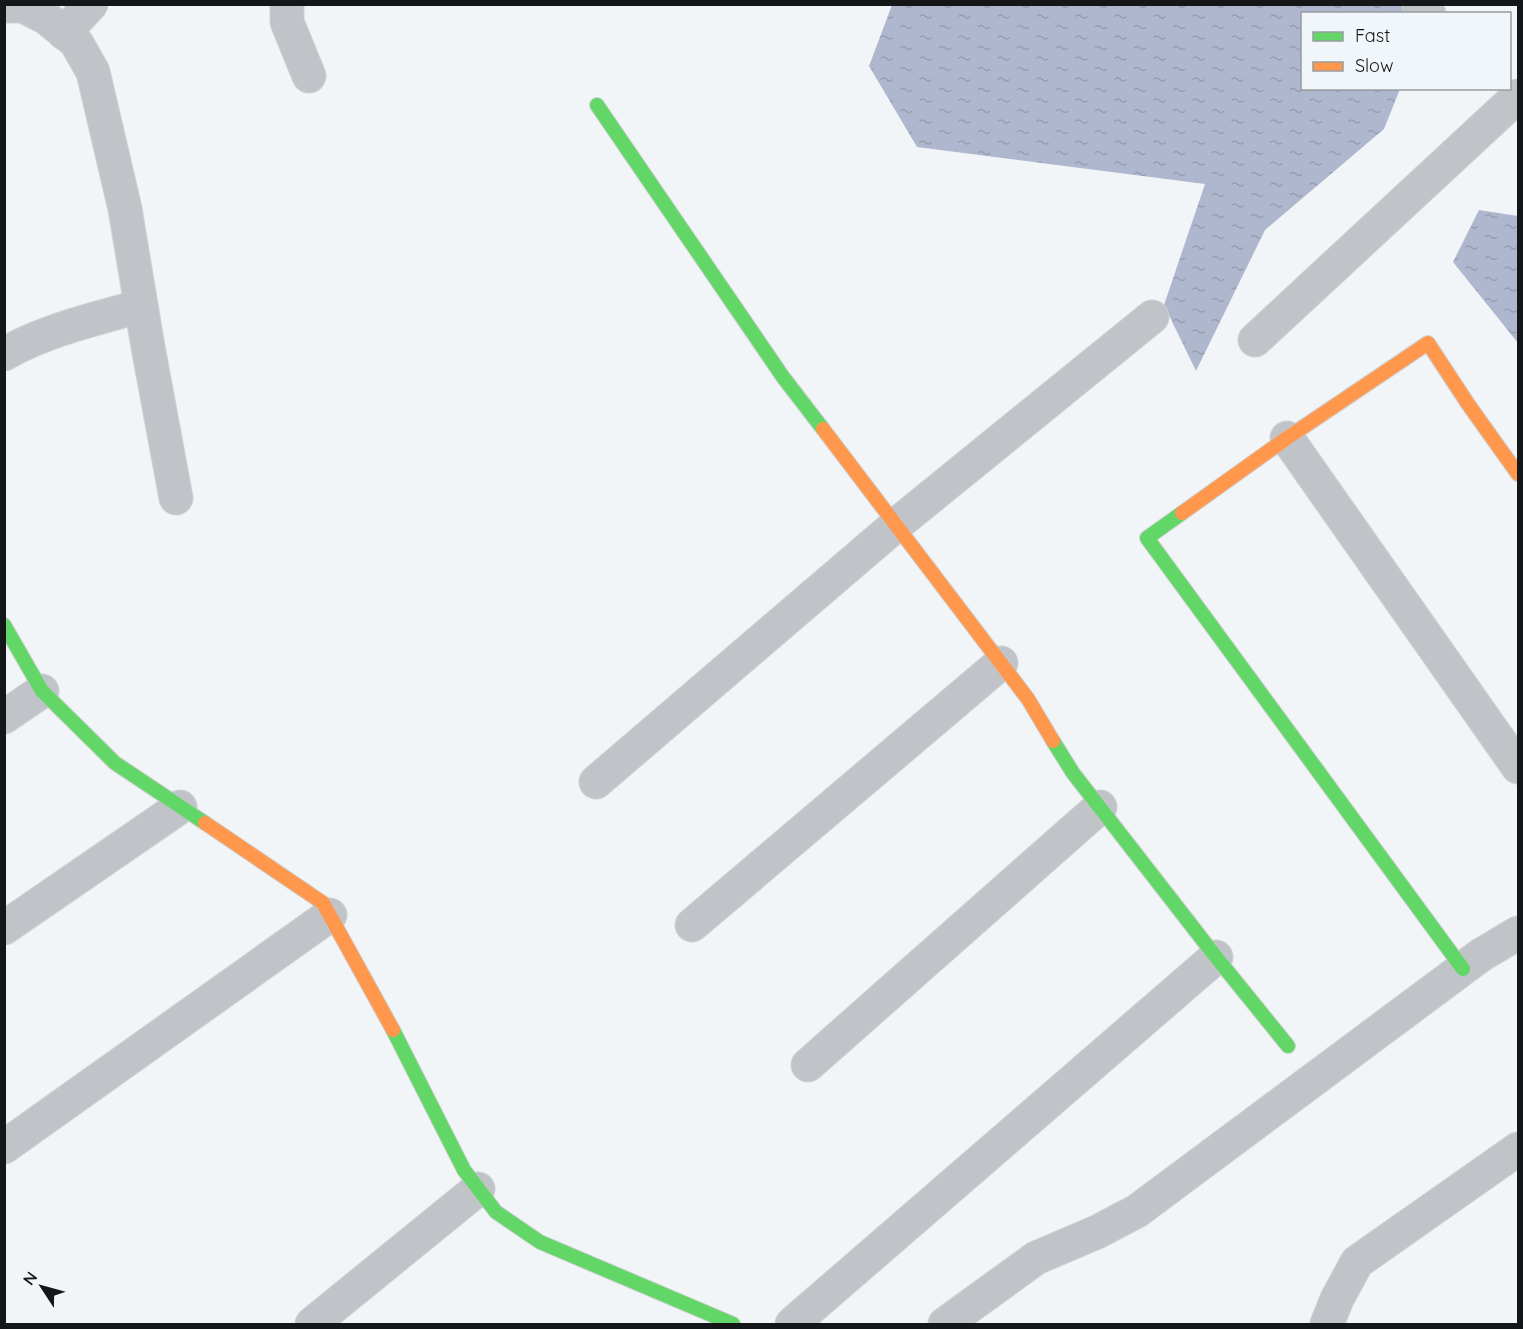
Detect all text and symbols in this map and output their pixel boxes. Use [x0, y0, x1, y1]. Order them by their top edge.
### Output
legend [1301, 12, 1511, 90]
text: Fast [1355, 24, 1390, 47]
text: Slow [1355, 54, 1393, 77]
north arrow [12, 1257, 72, 1317]
text: N [18, 1268, 41, 1289]

